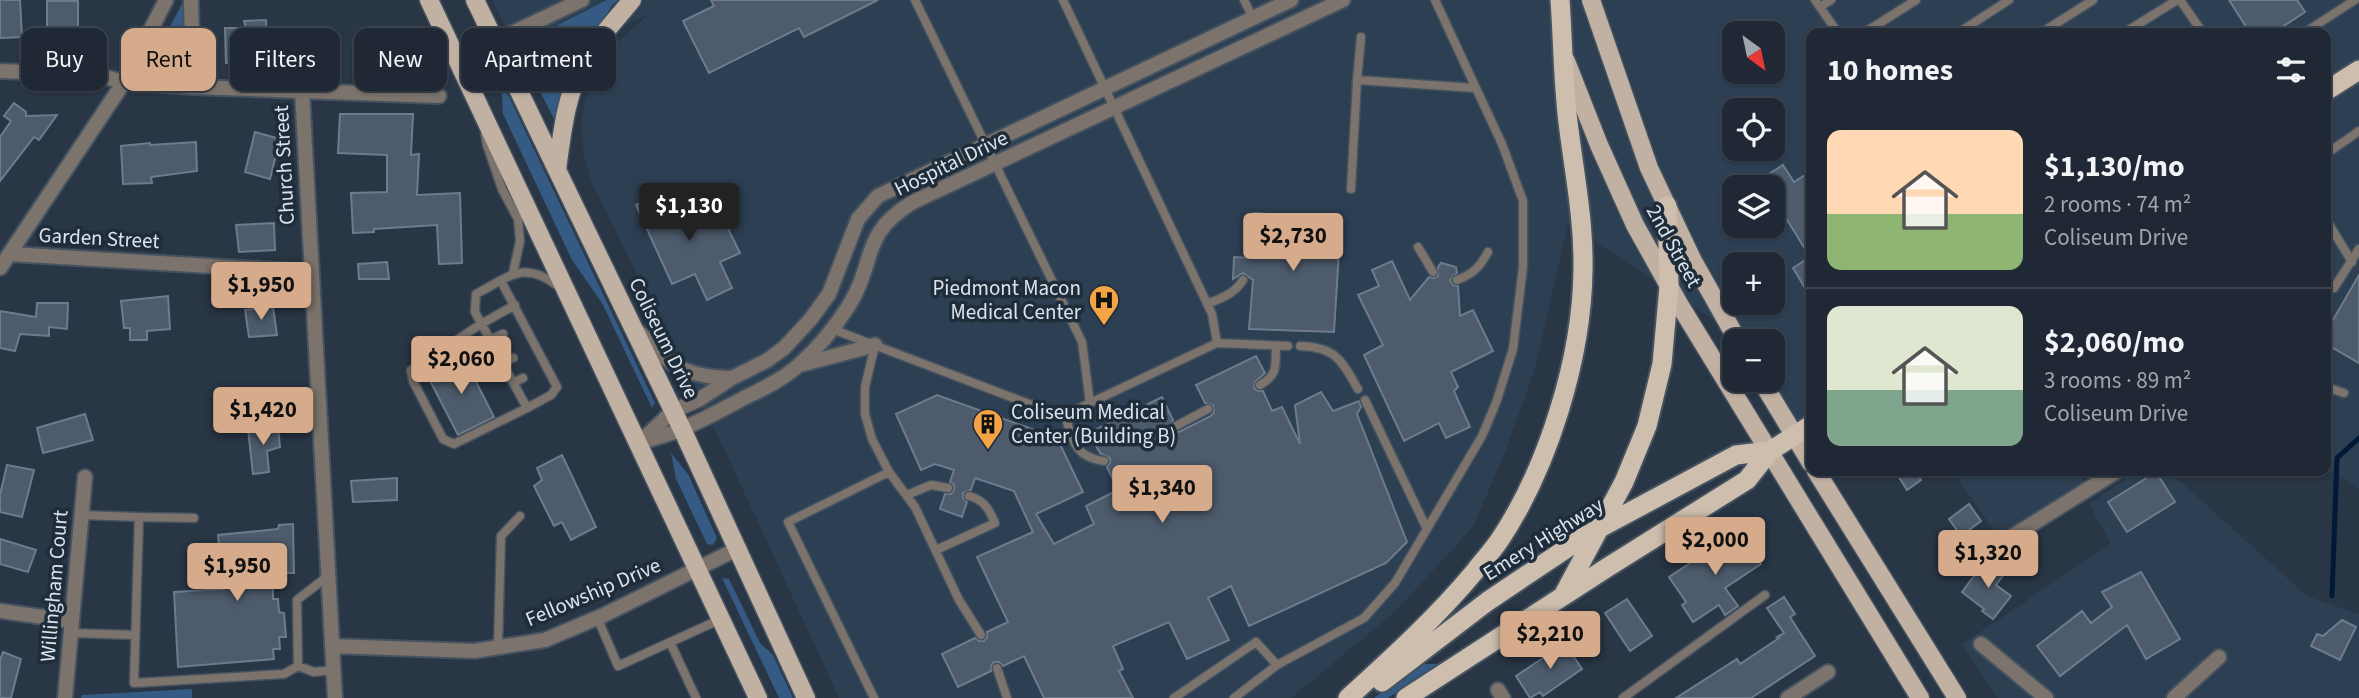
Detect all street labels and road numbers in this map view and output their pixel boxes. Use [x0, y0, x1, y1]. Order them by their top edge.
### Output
street label: Church Street [266, 104, 302, 226]
street label: Hospital Drive [889, 123, 1013, 203]
street label: 2nd Street [1639, 199, 1709, 293]
street label: Garden Street [38, 220, 160, 256]
street label: Coliseum Drive [622, 272, 706, 404]
street label: Emery Highway [1477, 490, 1609, 588]
street label: Willingham Court [32, 509, 76, 663]
street label: Fellowship Drive [521, 550, 665, 634]

